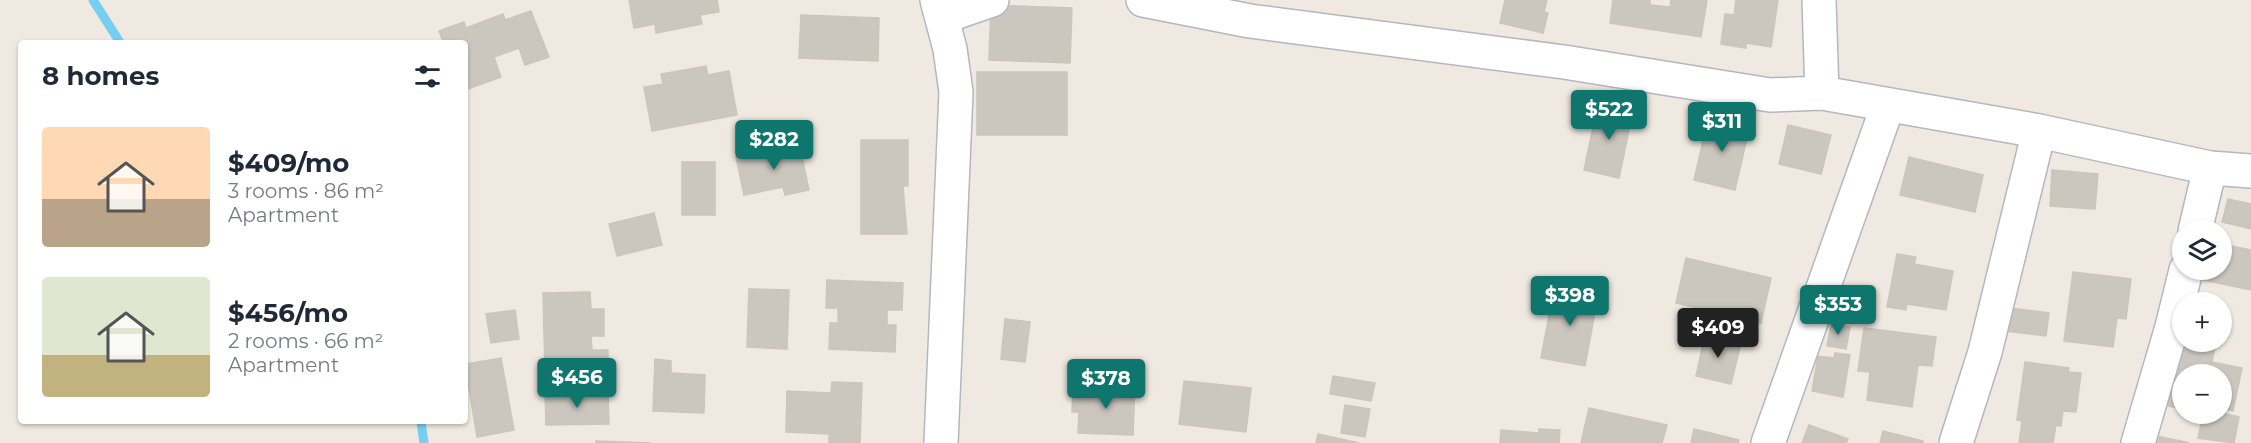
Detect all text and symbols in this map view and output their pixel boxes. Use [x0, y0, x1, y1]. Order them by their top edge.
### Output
text: 8 homes [42, 60, 159, 92]
icon: filters [411, 60, 444, 93]
pin: $522 [1573, 90, 1645, 141]
text: $522 [1585, 97, 1633, 121]
pin: $311 [1686, 102, 1758, 153]
text: $311 [1702, 109, 1742, 133]
pin: $282 [738, 120, 810, 171]
text: $282 [749, 127, 799, 151]
text: $409/mo [228, 147, 349, 179]
icon: home [90, 151, 162, 223]
text: 3 rooms · 86 m² [228, 179, 384, 203]
text: Apartment [228, 203, 339, 227]
map controls [2172, 220, 2232, 424]
button: layers [2172, 220, 2232, 280]
pin: $398 [1534, 276, 1606, 327]
text: $398 [1545, 283, 1595, 307]
pin: $353 [1802, 285, 1874, 336]
text: $353 [1814, 292, 1862, 316]
button: + [2172, 292, 2232, 352]
text: $456/mo [228, 297, 348, 329]
icon: home [90, 301, 162, 373]
pin: $409 [1682, 308, 1754, 359]
text: $409 [1691, 315, 1745, 339]
text: 2 rooms · 66 m² [228, 329, 383, 353]
text: Apartment [228, 353, 339, 377]
pin: $456 [541, 358, 613, 409]
pin: $378 [1070, 359, 1142, 410]
button: − [2172, 364, 2232, 424]
text: $456 [551, 365, 603, 389]
text: $378 [1081, 366, 1131, 390]

